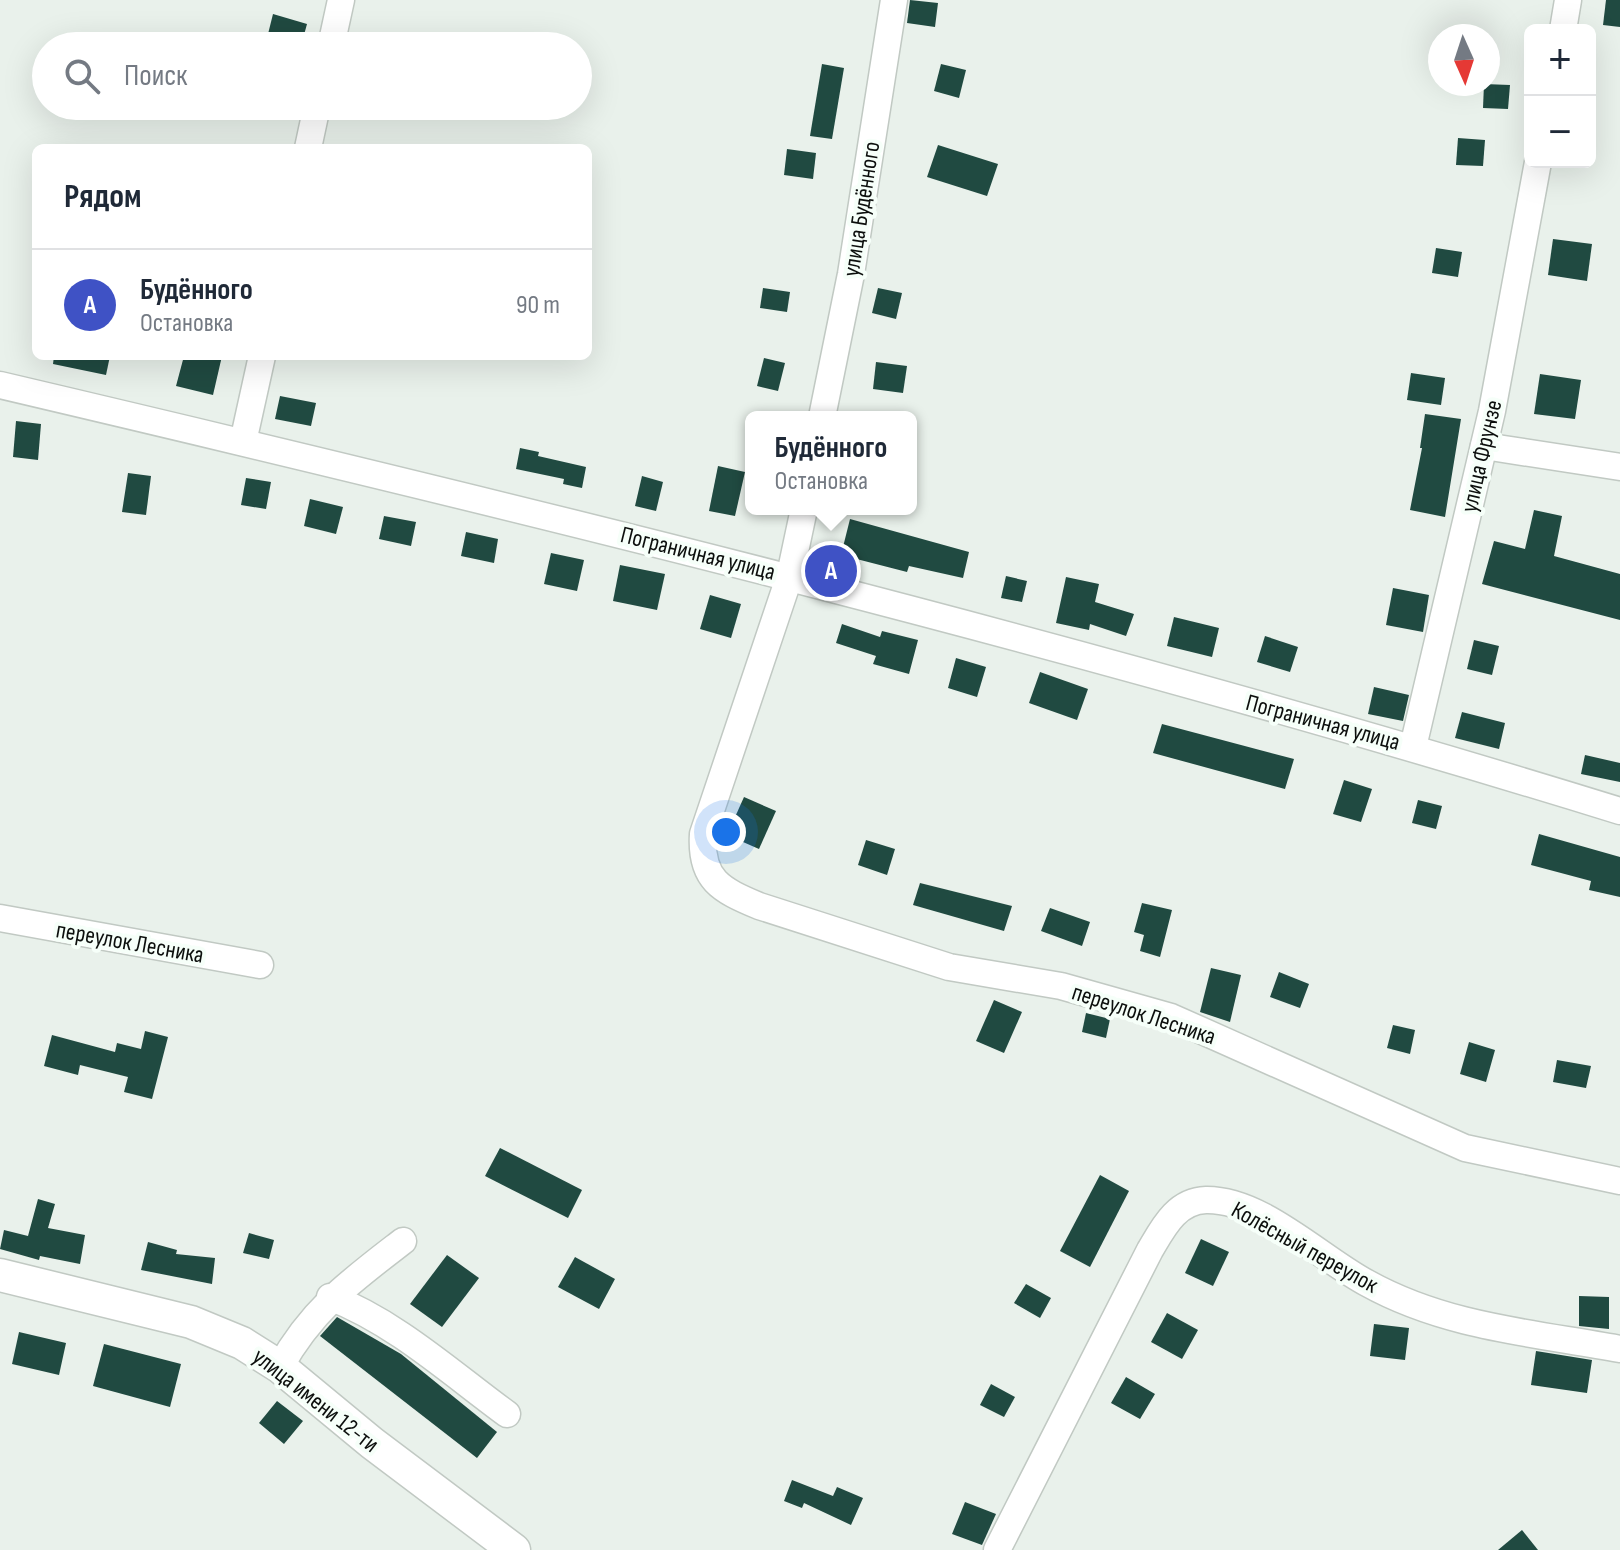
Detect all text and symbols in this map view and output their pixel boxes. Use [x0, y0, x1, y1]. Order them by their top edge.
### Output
north arrow [1428, 24, 1500, 96]
map controls [1524, 24, 1596, 168]
button: + [1524, 24, 1596, 96]
search box [32, 32, 592, 120]
icon: search [60, 54, 104, 98]
text: Поиск [124, 58, 187, 94]
button: − [1524, 96, 1596, 168]
street label: улица Будённого [837, 139, 886, 279]
text: Рядом [64, 176, 142, 217]
text: Будённого [140, 272, 253, 308]
text: A [84, 290, 96, 321]
text: 90 m [516, 290, 560, 321]
text: Остановка [140, 308, 233, 339]
street label: улица Фрунзе [1455, 397, 1508, 515]
popup [745, 411, 917, 515]
text: Будённого [775, 430, 887, 466]
text: Остановка [775, 466, 868, 497]
street label: Пограничная улица [618, 520, 778, 587]
pin: A [805, 541, 857, 601]
street label: Пограничная улица [1243, 688, 1403, 757]
your location [706, 812, 746, 852]
street label: переулок Лесника [54, 915, 206, 970]
street label: переулок Лесника [1068, 978, 1219, 1051]
street label: Колёсный переулок [1226, 1195, 1384, 1300]
street label: улица имени 12-ти [247, 1342, 385, 1459]

